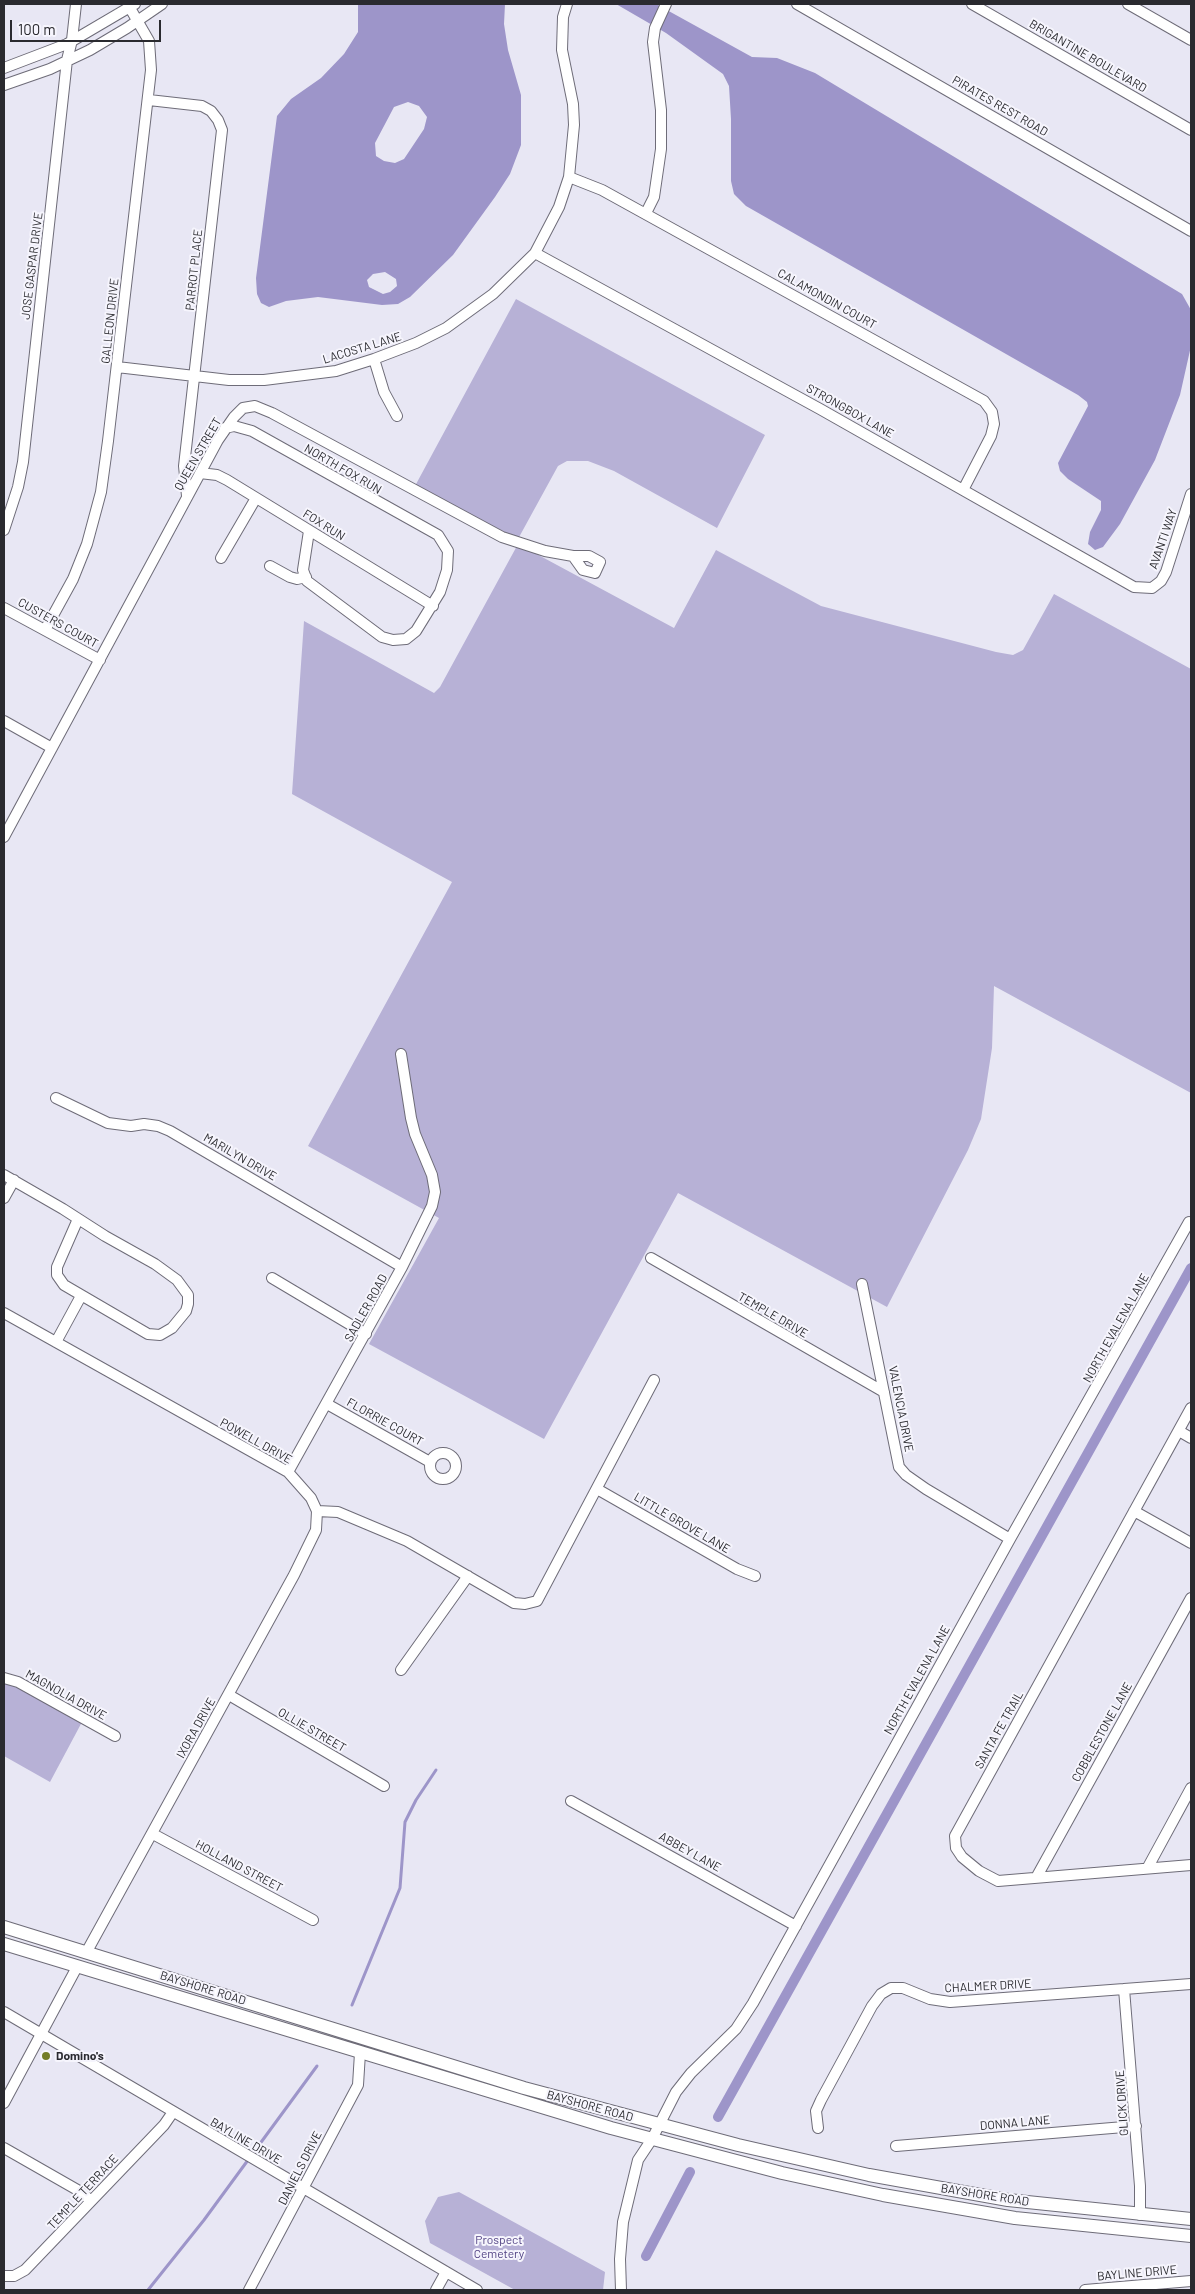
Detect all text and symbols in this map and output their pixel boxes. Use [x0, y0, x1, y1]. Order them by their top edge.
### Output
scale bar [12, 10, 164, 42]
street label: BRIGANTINE BOULEVARD [1027, 16, 1149, 96]
text: 100 m [18, 20, 56, 38]
street label: PIRATES REST ROAD [950, 73, 1050, 139]
street label: JOSE GASPAR DRIVE [18, 212, 46, 320]
street label: PARROT PLACE [183, 229, 205, 311]
street label: CALAMONDIN COURT [775, 266, 879, 332]
street label: GALLEON DRIVE [98, 278, 122, 364]
street label: LACOSTA LANE [321, 329, 403, 367]
street label: STRONGBOX LANE [804, 381, 896, 441]
street label: QUEEN STREET [171, 415, 225, 493]
street label: NORTH FOX RUN [302, 441, 384, 497]
street label: FOX RUN [300, 506, 348, 544]
street label: AVANTI WAY [1146, 507, 1180, 571]
street label: CUSTERS COURT [15, 595, 101, 651]
street label: MARILYN DRIVE [201, 1130, 279, 1184]
street label: NORTH EVALENA LANE [1080, 1271, 1152, 1385]
street label: SADLER ROAD [342, 1272, 390, 1344]
street label: TEMPLE DRIVE [736, 1289, 810, 1341]
street label: VALENCIA DRIVE [886, 1365, 916, 1453]
street label: FLORRIE COURT [344, 1395, 426, 1449]
street label: POWELL DRIVE [217, 1415, 295, 1467]
street label: LITTLE GROVE LANE [631, 1490, 733, 1556]
street label: NORTH EVALENA LANE [881, 1623, 953, 1737]
street label: MAGNOLIA DRIVE [23, 1667, 109, 1723]
street label: COBBLESTONE LANE [1069, 1680, 1135, 1784]
street label: SANTA FE TRAIL [972, 1689, 1026, 1771]
street label: IXORA DRIVE [173, 1695, 219, 1761]
street label: OLLIE STREET [275, 1705, 349, 1755]
street label: ABBEY LANE [657, 1829, 723, 1875]
street label: HOLLAND STREET [193, 1837, 285, 1895]
street label: BAYSHORE ROAD [158, 1968, 248, 2008]
street label: CHALMER DRIVE [944, 1977, 1032, 1995]
place label: Domino's [56, 2049, 104, 2063]
marker: Domino's [40, 2050, 52, 2062]
street label: GLICK DRIVE [1113, 2069, 1131, 2137]
street label: BAYSHORE ROAD [545, 2088, 635, 2124]
street label: DONNA LANE [979, 2113, 1051, 2133]
street label: BAYLINE DRIVE [208, 2115, 284, 2167]
street label: DANIELS DRIVE [275, 2129, 325, 2207]
street label: TEMPLE TERRACE [45, 2152, 121, 2232]
street label: BAYSHORE ROAD [940, 2181, 1030, 2209]
park label: Prospect Cemetery [474, 2233, 524, 2261]
street label: BAYLINE DRIVE [1097, 2262, 1177, 2284]

